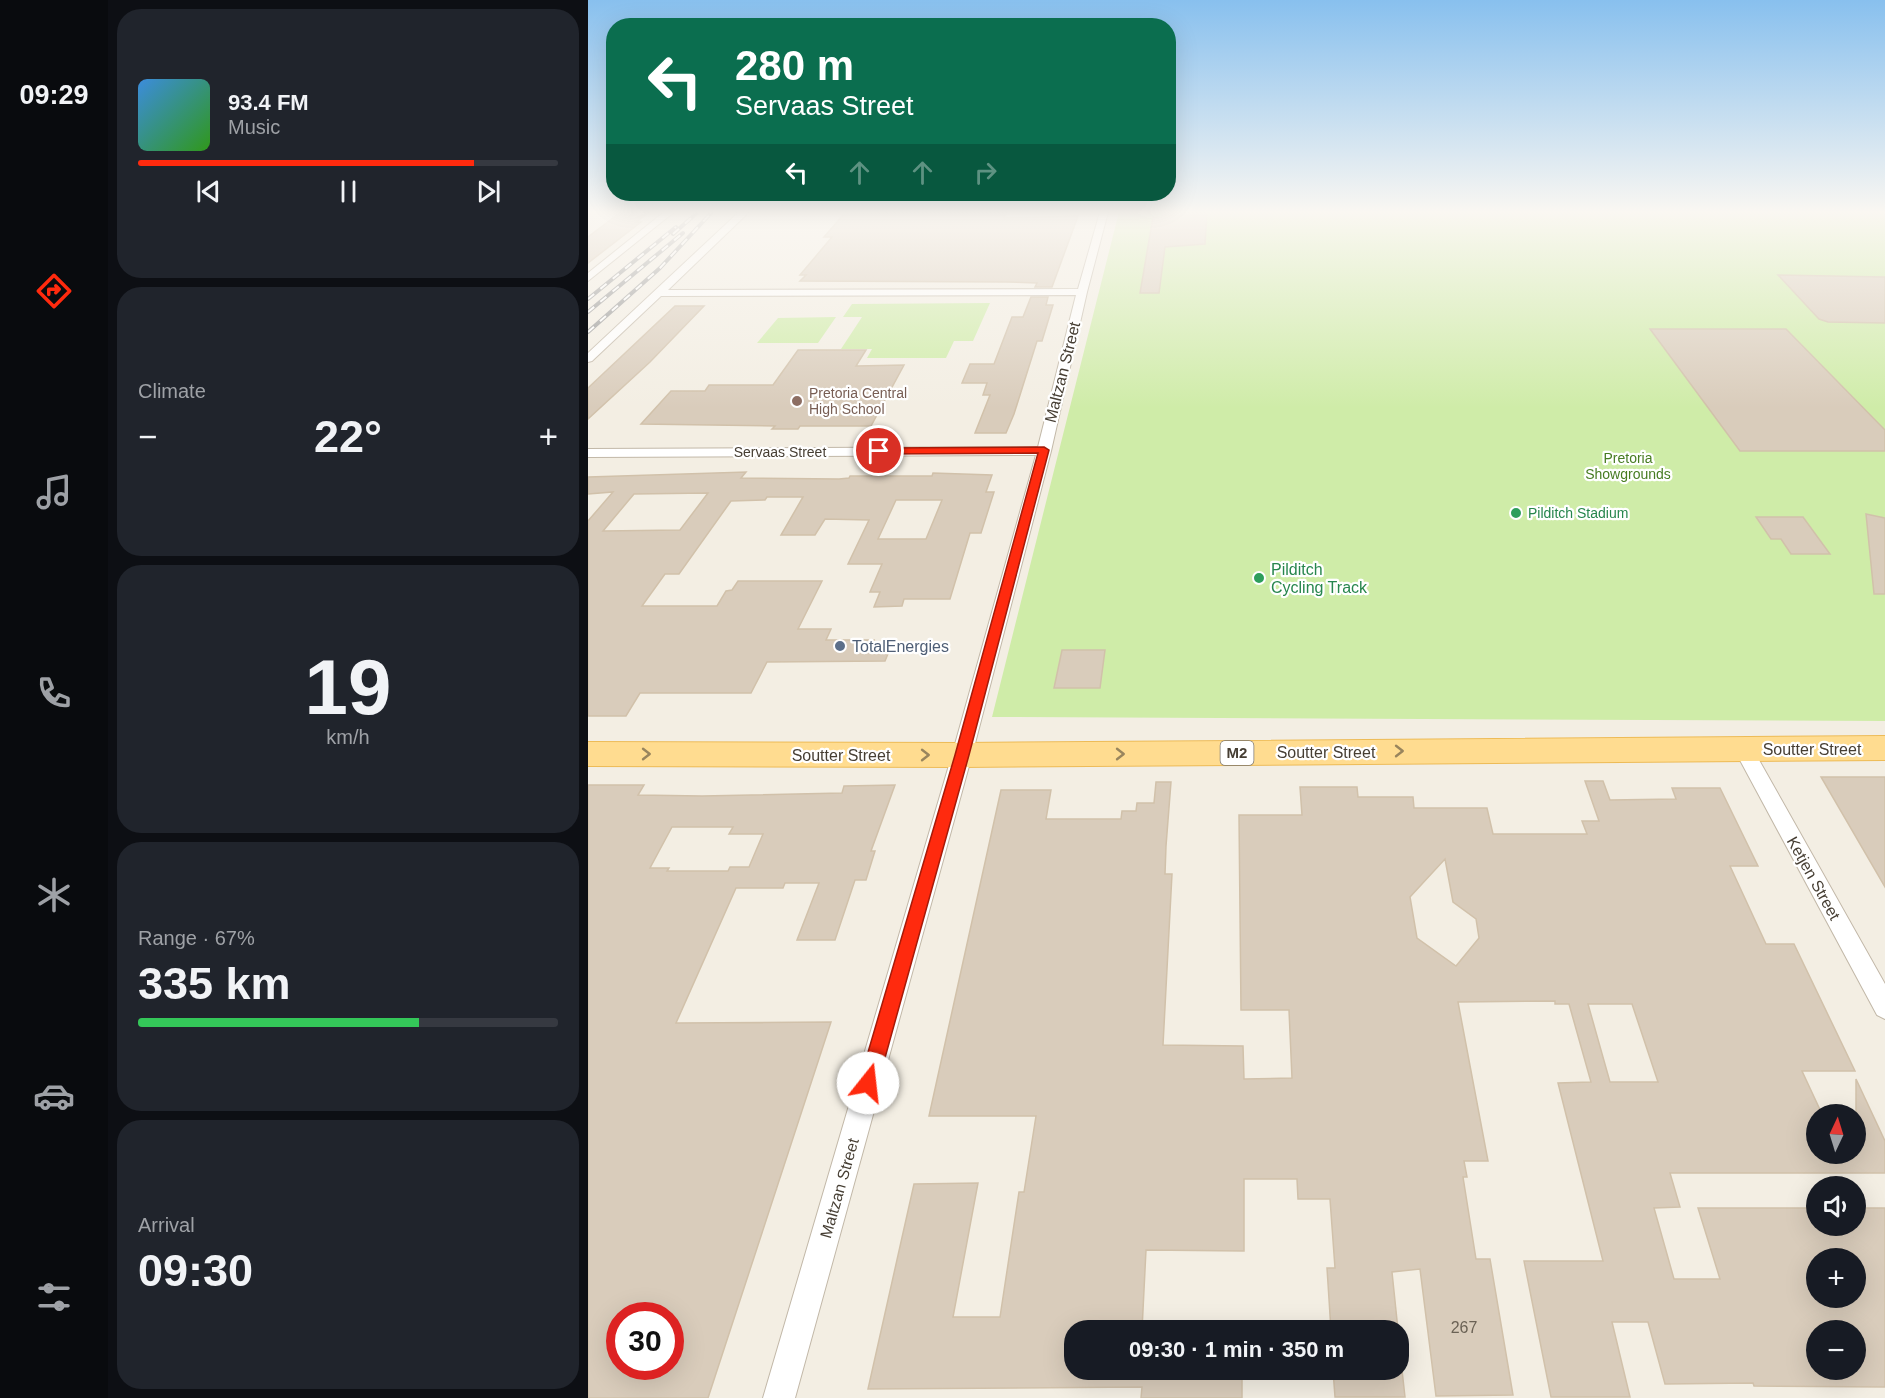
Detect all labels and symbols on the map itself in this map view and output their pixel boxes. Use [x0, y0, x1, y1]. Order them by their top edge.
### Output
street label: Maltzan Street [1042, 319, 1083, 424]
place label: Pretoria Central High School [809, 385, 907, 417]
marker: Pretoria Central High School [790, 394, 804, 408]
pin [853, 425, 904, 476]
street label: Servaas Street [734, 444, 826, 460]
park label: Pretoria Showgrounds [1585, 450, 1671, 482]
place label: Pilditch Stadium [1528, 505, 1628, 521]
marker: Pilditch Stadium [1509, 506, 1523, 520]
place label: Pilditch Cycling Track [1271, 561, 1368, 596]
marker: Pilditch Cycling Track [1252, 571, 1266, 585]
place label: TotalEnergies [852, 638, 949, 655]
marker: TotalEnergies [833, 639, 847, 653]
road number: M2 [1220, 741, 1254, 765]
street label: Soutter Street [1763, 741, 1862, 758]
street label: Soutter Street [1277, 744, 1376, 761]
one-way arrow [1395, 745, 1404, 757]
street label: Soutter Street [792, 747, 891, 764]
one-way arrow [642, 748, 651, 760]
one-way arrow [1116, 748, 1125, 760]
one-way arrow [921, 749, 930, 761]
street label: Ketjen Street [1784, 834, 1844, 923]
position arrow [836, 1051, 900, 1115]
north arrow [1806, 1104, 1866, 1164]
street label: Maltzan Street [817, 1136, 862, 1240]
speed limit sign: 30 [606, 1302, 684, 1380]
house number: 267 [1451, 1319, 1477, 1336]

